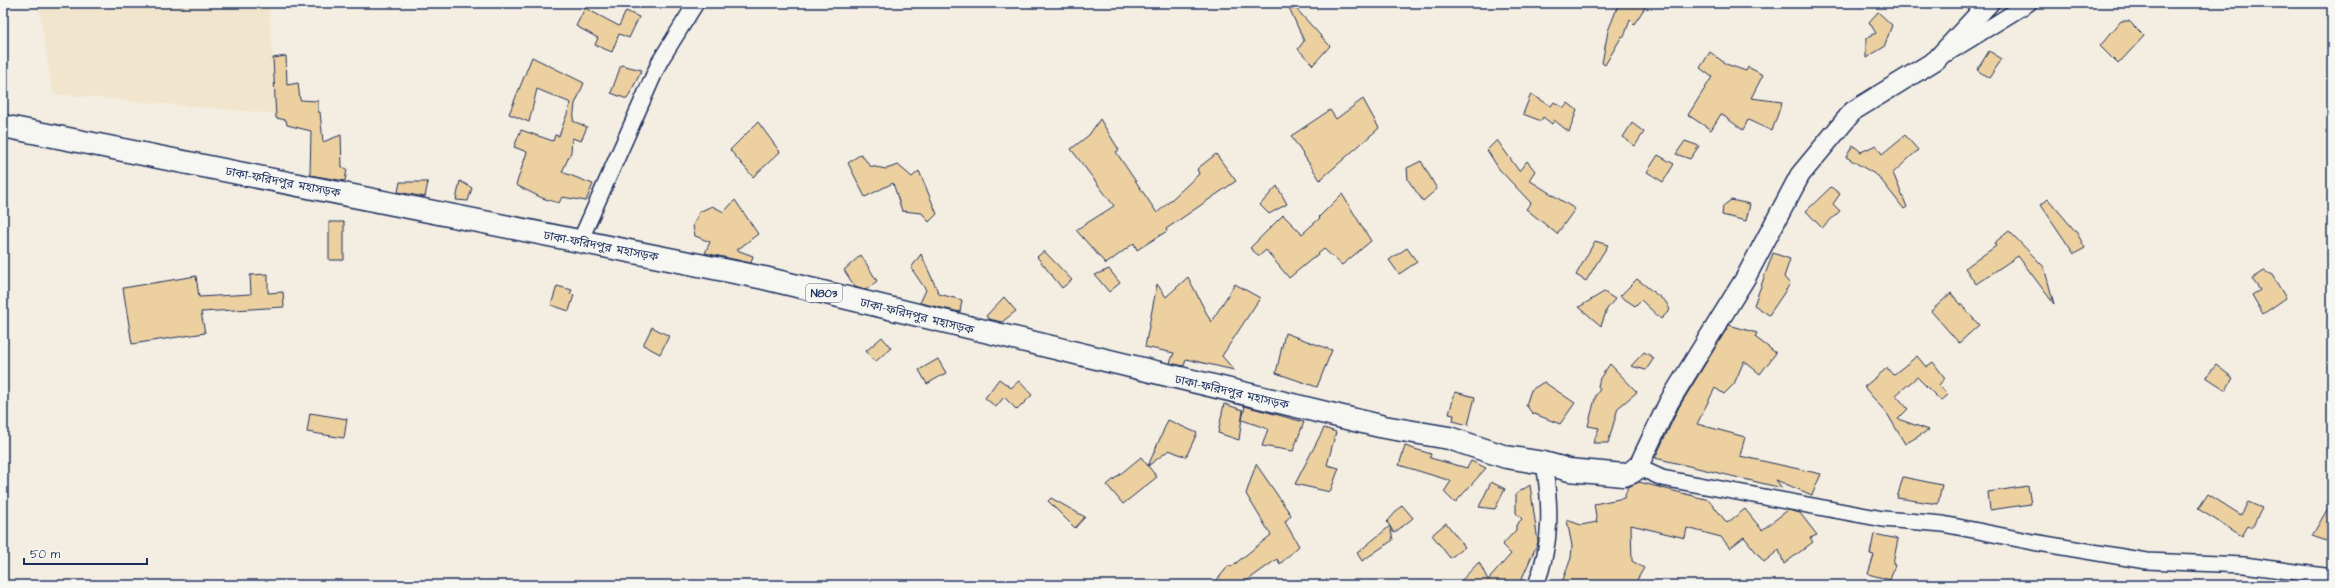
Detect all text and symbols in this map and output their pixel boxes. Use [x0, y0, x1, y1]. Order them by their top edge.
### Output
street label: ঢাকা-ফরিদপুর মহাসড়ক [223, 163, 342, 202]
street label: ঢাকা-ফরিদপুর মহাসড়ক [541, 227, 660, 266]
road number: N803 [806, 284, 842, 302]
street label: ঢাকা-ফরিদপুর মহাসড়ক [857, 294, 976, 339]
street label: ঢাকা-ফরিদপুর মহাসড়ক [1172, 371, 1291, 414]
scale bar [24, 540, 147, 566]
text: 50 m [30, 546, 61, 563]

